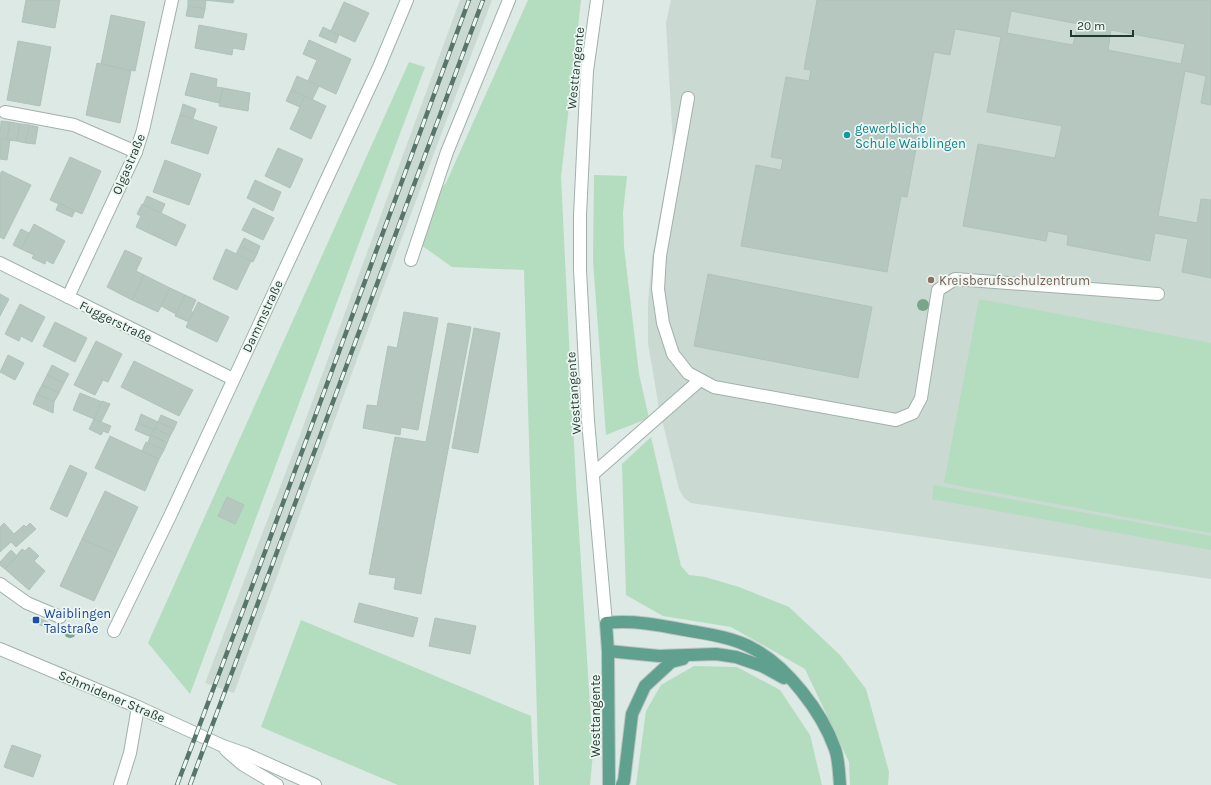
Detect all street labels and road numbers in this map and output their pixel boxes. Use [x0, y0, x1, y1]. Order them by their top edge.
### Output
street label: Westtangente [564, 26, 587, 110]
street label: Olgastraße [109, 131, 148, 197]
street label: Dammstraße [239, 277, 286, 355]
street label: Fuggerstraße [77, 297, 155, 346]
street label: Westtangente [563, 351, 584, 435]
street label: Schmidener Straße [56, 667, 168, 726]
street label: Westtangente [588, 674, 603, 757]

